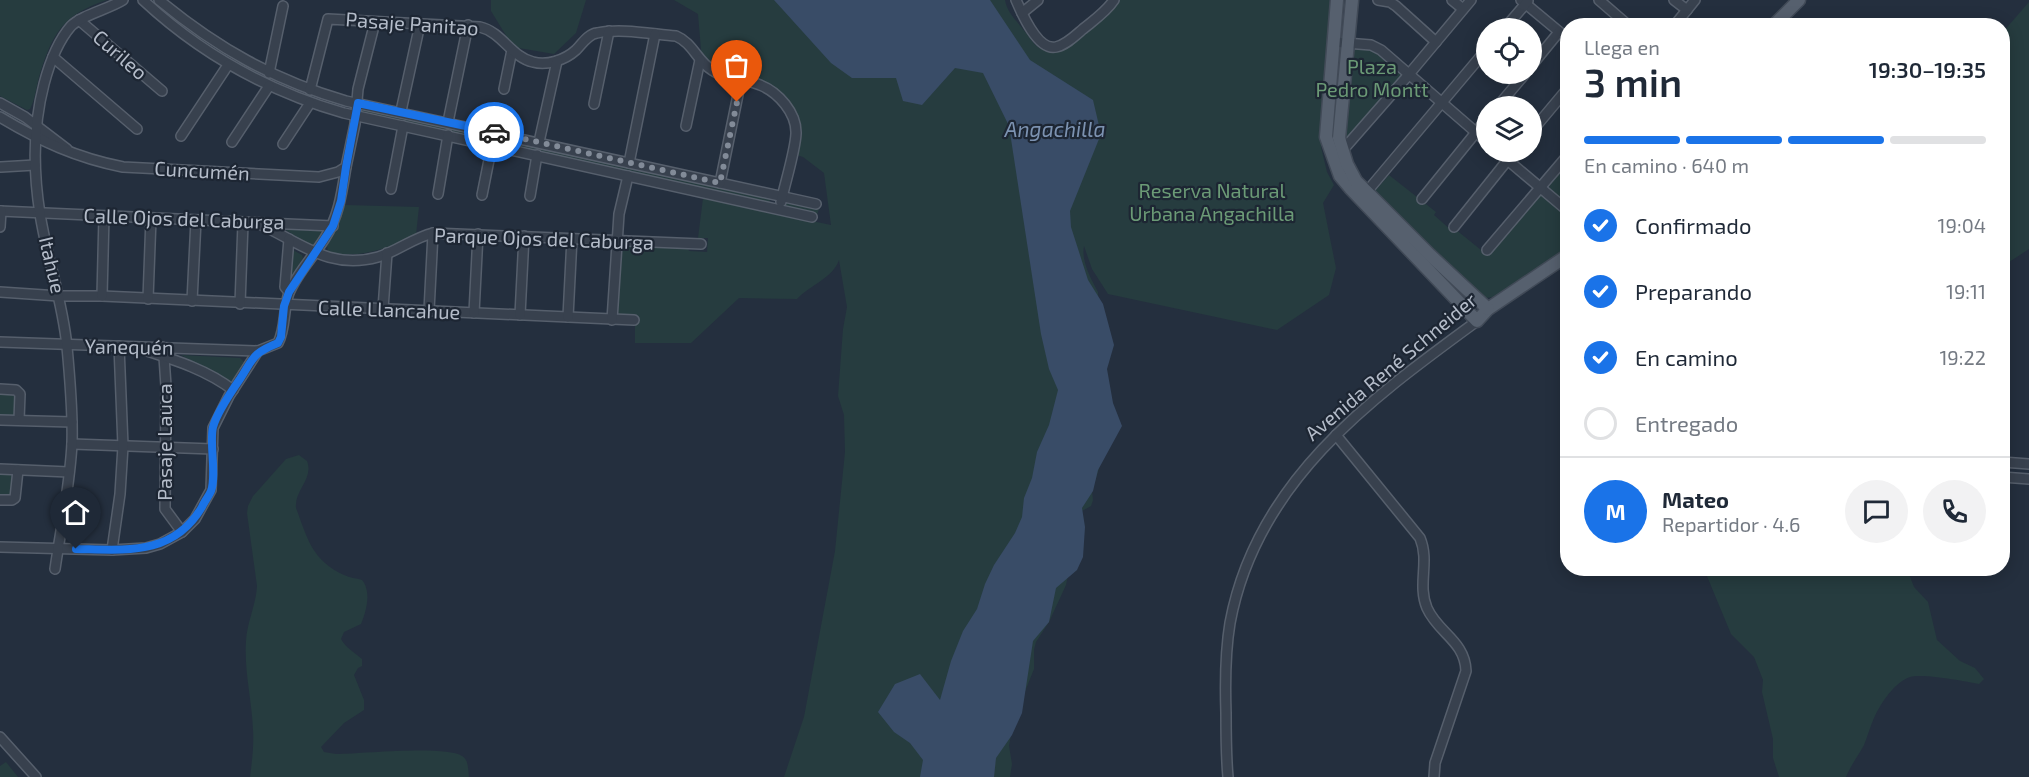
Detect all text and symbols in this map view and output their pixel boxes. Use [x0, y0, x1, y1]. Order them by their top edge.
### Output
street label: Pasaje Panitao [345, 6, 479, 40]
map controls [1476, 18, 1542, 162]
button: locate [1476, 18, 1542, 84]
street label: Curileo [89, 24, 153, 84]
text: Llega en [1584, 35, 1660, 59]
pin [711, 40, 762, 102]
icon: bag [720, 49, 753, 82]
park label: Plaza Pedro Montt [1315, 54, 1429, 101]
text: 19:30–19:35 [1869, 56, 1986, 82]
text: 3 min [1584, 58, 1682, 105]
button: layers [1476, 96, 1542, 162]
courier [464, 102, 524, 162]
icon: car [478, 116, 511, 149]
water label: Angachilla [1003, 116, 1106, 141]
text: En camino · 640 m [1584, 153, 1749, 177]
street label: Cuncumén [154, 156, 250, 184]
park label: Reserva Natural Urbana Angachilla [1129, 178, 1295, 225]
street label: Calle Ojos del Caburga [83, 202, 285, 234]
icon: check [1584, 209, 1617, 242]
text: Confirmado [1635, 212, 1751, 238]
text: 19:04 [1938, 213, 1986, 237]
street label: Parque Ojos del Caburga [434, 222, 654, 254]
street label: Itahue [35, 234, 71, 296]
icon: check [1584, 275, 1617, 308]
text: Preparando [1635, 278, 1752, 304]
text: 19:11 [1946, 279, 1986, 303]
street label: Avenida René Schneider [1300, 287, 1481, 445]
street label: Calle Llancahue [317, 295, 461, 323]
street label: Yanequén [84, 333, 174, 359]
icon: check [1584, 341, 1617, 374]
text: En camino [1635, 344, 1738, 370]
text: 19:22 [1939, 345, 1986, 369]
street label: Pasaje Lauca [152, 383, 176, 501]
text: Entregado [1635, 410, 1738, 436]
button: chat [1845, 480, 1908, 543]
button: phone [1923, 480, 1986, 543]
text: Mateo [1662, 486, 1729, 512]
pin [50, 487, 101, 549]
icon: home [59, 496, 92, 529]
text: M [1605, 498, 1626, 524]
text: Repartidor · 4.6 [1662, 512, 1801, 536]

